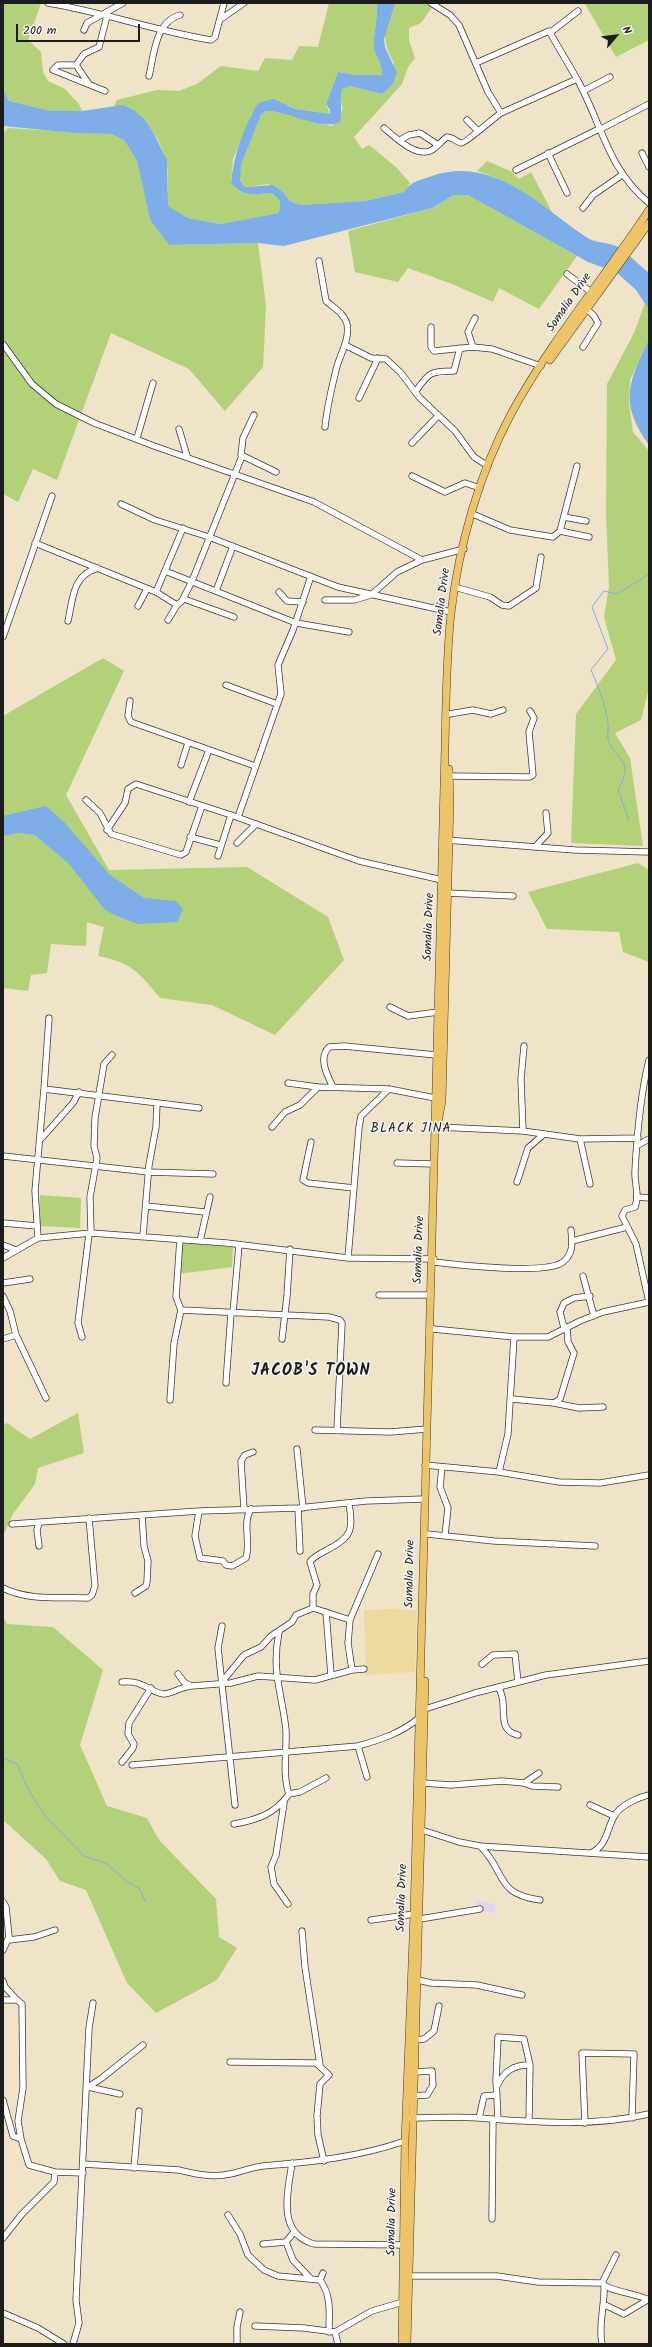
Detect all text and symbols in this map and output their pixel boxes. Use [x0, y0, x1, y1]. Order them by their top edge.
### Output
scale bar [18, 16, 142, 42]
north arrow [596, 16, 636, 56]
text: 200 m [23, 21, 56, 40]
text: N [617, 23, 636, 38]
street label: Somalia Drive [545, 271, 595, 335]
street label: Somalia Drive [432, 567, 454, 637]
street label: Somalia Drive [422, 893, 438, 961]
district label: BLACK JINA [371, 1122, 451, 1138]
street label: Somalia Drive [412, 1216, 428, 1284]
district label: JACOB'S TOWN [251, 1362, 371, 1382]
street label: Somalia Drive [403, 1540, 419, 1608]
street label: Somalia Drive [395, 1864, 411, 1932]
street label: Somalia Drive [385, 2188, 401, 2256]

